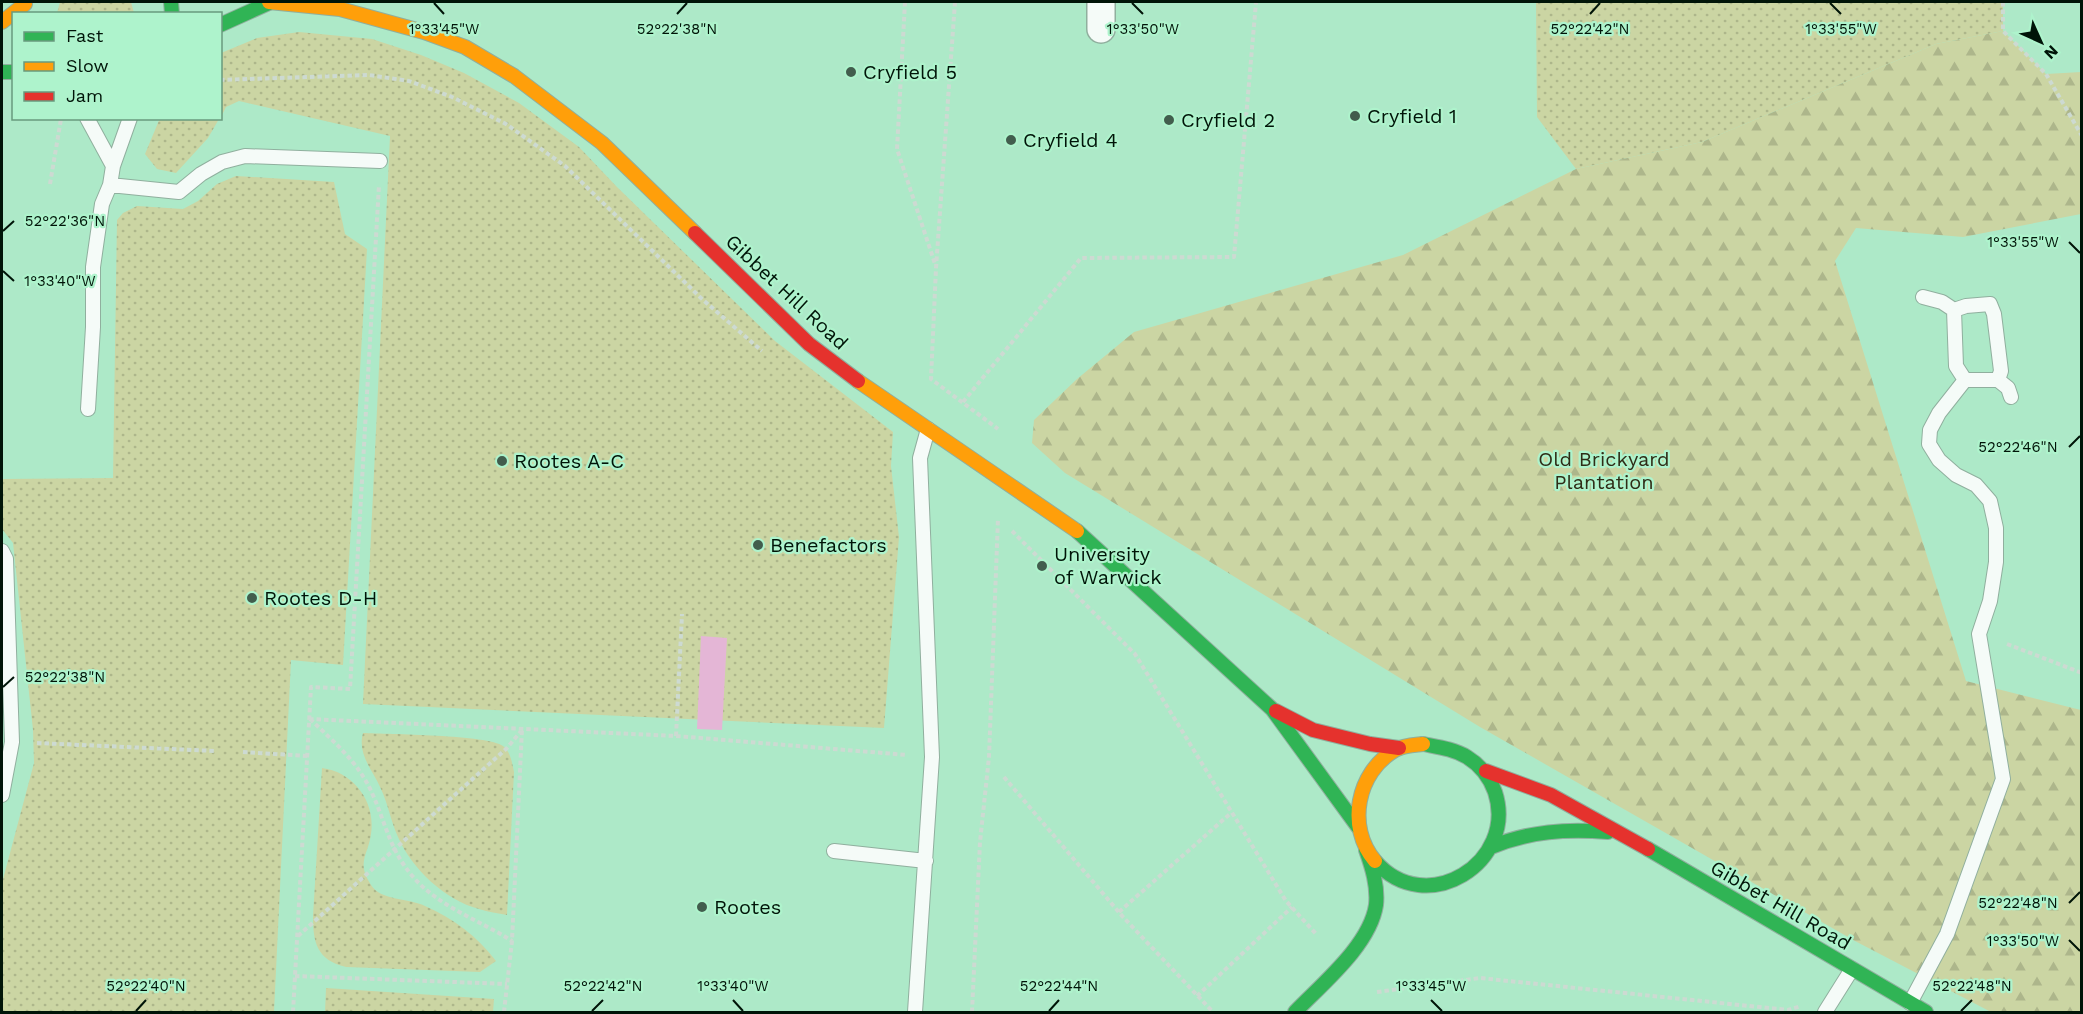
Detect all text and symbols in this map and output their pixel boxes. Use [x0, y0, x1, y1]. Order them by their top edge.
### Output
legend [12, 12, 222, 120]
north arrow [2011, 12, 2071, 72]
text: 1°33'45"W [409, 20, 479, 38]
text: 52°22'38"N [637, 20, 717, 38]
text: 1°33'50"W [1107, 20, 1179, 38]
text: 52°22'42"N [1551, 20, 1629, 38]
text: 1°33'55"W [1805, 20, 1877, 38]
text: Fast [66, 25, 104, 46]
text: N [2040, 41, 2062, 63]
text: Slow [66, 55, 109, 76]
place label: Cryfield 5 [863, 60, 957, 84]
marker: Cryfield 5 [844, 65, 858, 79]
text: Jam [66, 85, 103, 106]
place label: Cryfield 1 [1367, 104, 1457, 128]
place label: Cryfield 2 [1181, 108, 1275, 132]
marker: Cryfield 1 [1348, 109, 1362, 123]
marker: Cryfield 2 [1162, 113, 1176, 127]
place label: Cryfield 4 [1023, 128, 1118, 152]
marker: Cryfield 4 [1004, 133, 1018, 147]
text: 52°22'36"N [25, 212, 105, 230]
street label: Gibbet Hill Road [721, 229, 853, 355]
text: 1°33'55"W [1987, 233, 2059, 251]
text: 1°33'40"W [24, 272, 96, 290]
text: 52°22'46"N [1978, 438, 2058, 456]
park label: Old Brickyard Plantation [1538, 447, 1670, 494]
place label: Rootes A-C [514, 449, 624, 473]
marker: Rootes A-C [495, 454, 509, 468]
place label: Benefactors [770, 533, 887, 557]
marker: Benefactors [751, 538, 765, 552]
place label: University of Warwick [1054, 542, 1162, 589]
marker: University of Warwick [1035, 559, 1049, 573]
place label: Rootes D-H [264, 586, 377, 610]
marker: Rootes D-H [245, 591, 259, 605]
text: 52°22'38"N [25, 668, 105, 686]
street label: Gibbet Hill Road [1706, 855, 1856, 955]
text: 52°22'48"N [1978, 894, 2058, 912]
place label: Rootes [714, 895, 781, 919]
marker: Rootes [695, 900, 709, 914]
text: 1°33'50"W [1987, 932, 2059, 950]
text: 52°22'40"N [106, 977, 186, 995]
text: 52°22'42"N [564, 977, 642, 995]
text: 1°33'40"W [697, 977, 769, 995]
text: 52°22'44"N [1020, 977, 1098, 995]
text: 1°33'45"W [1396, 977, 1466, 995]
text: 52°22'48"N [1932, 977, 2012, 995]

